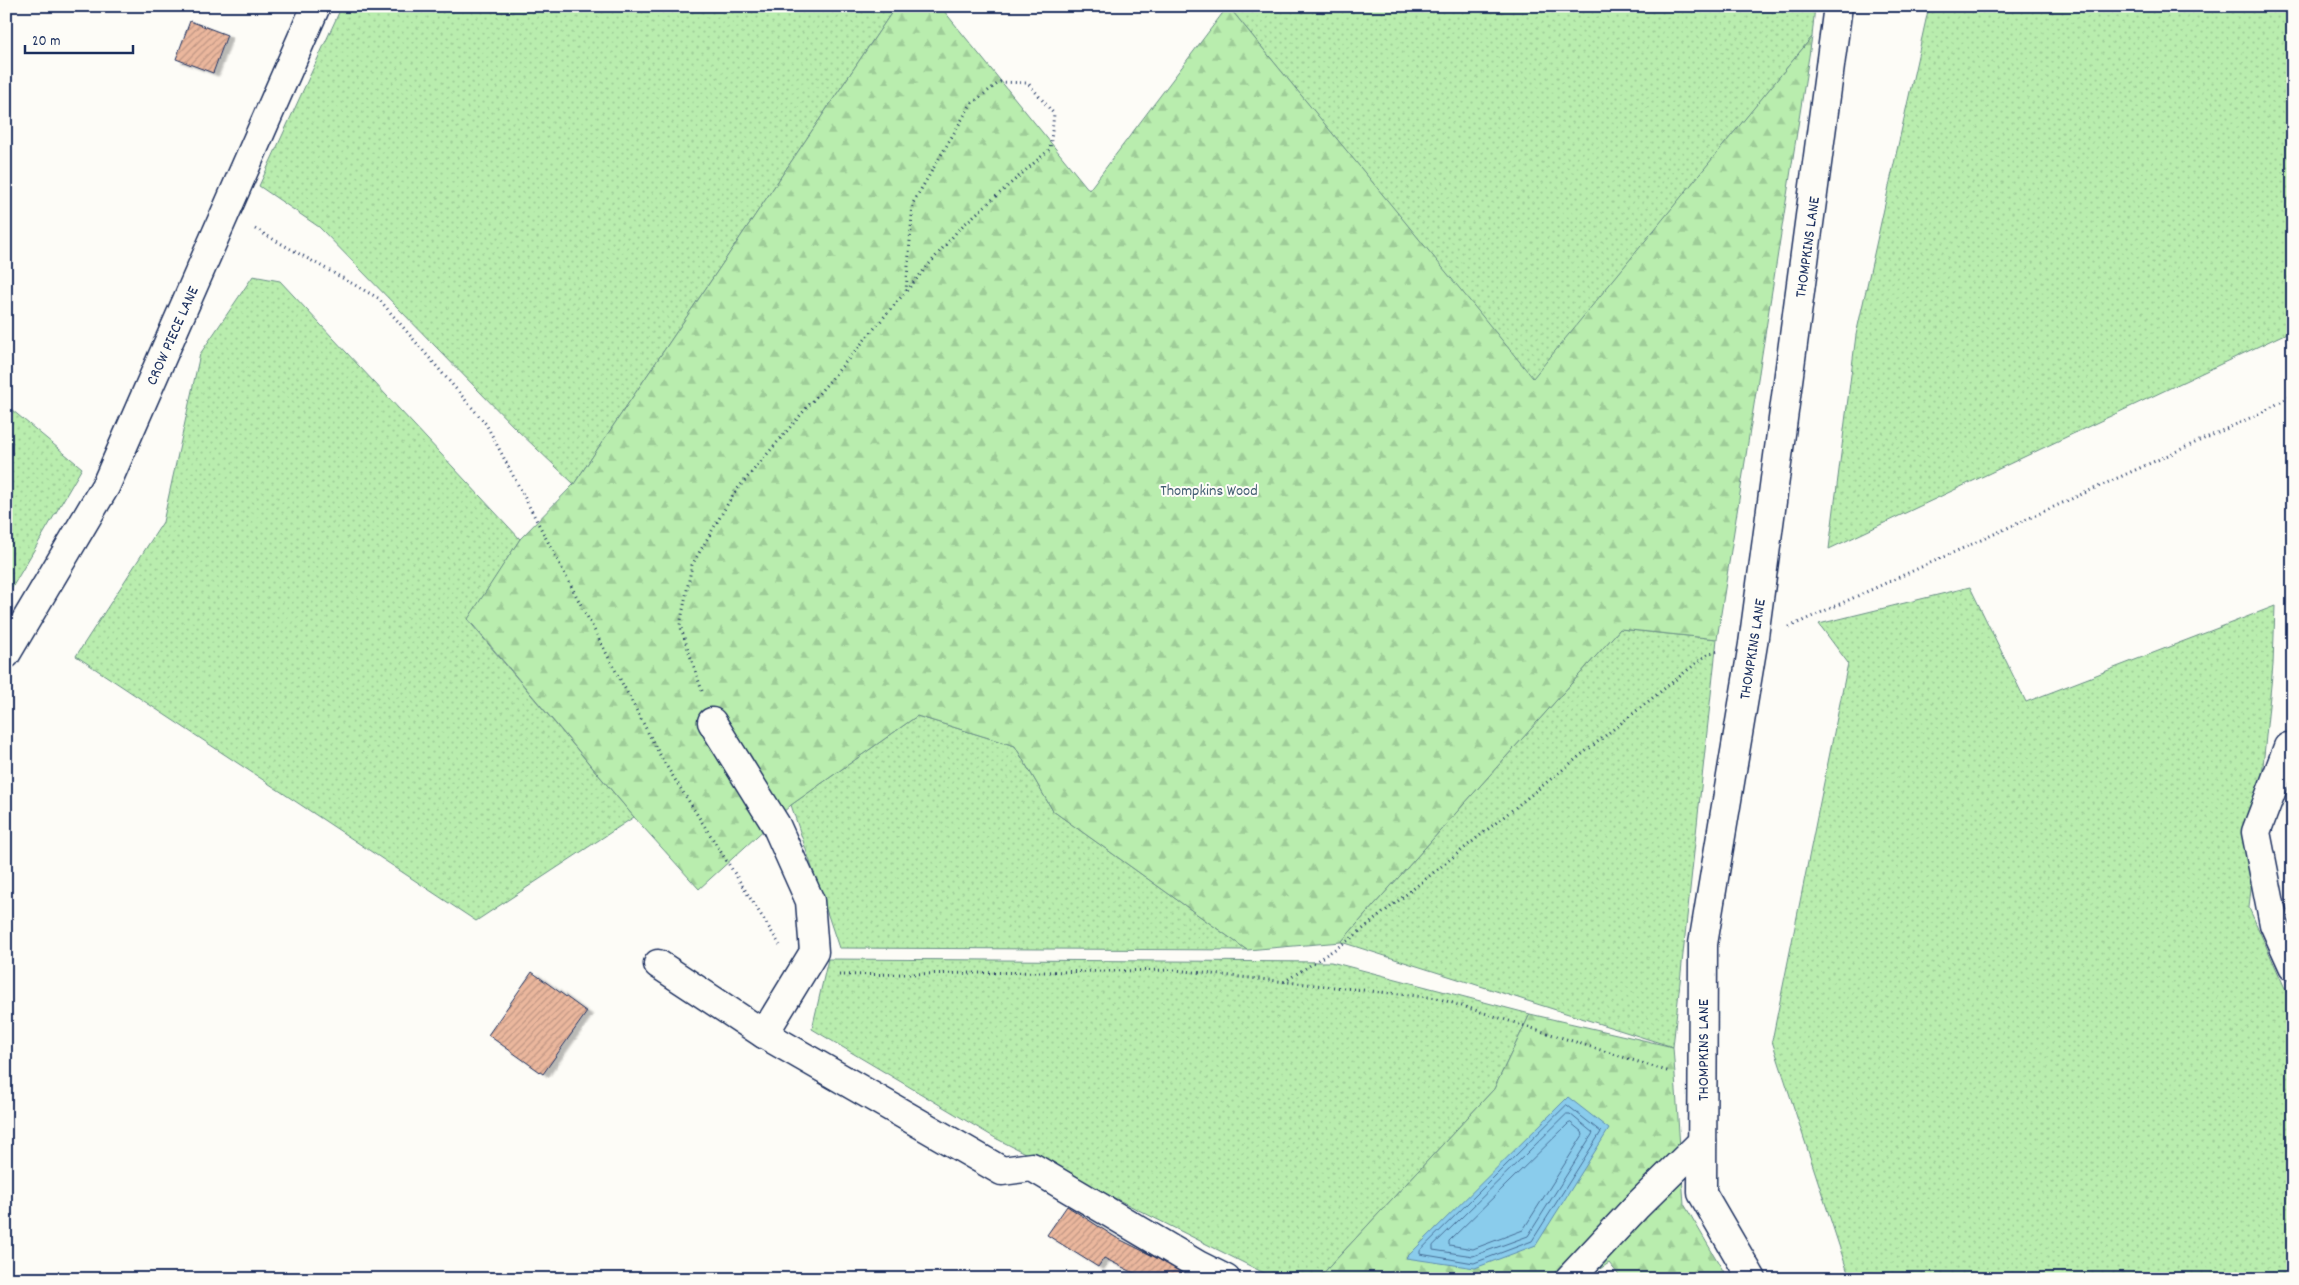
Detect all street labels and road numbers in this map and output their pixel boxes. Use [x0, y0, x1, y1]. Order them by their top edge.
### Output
street label: THOMPKINS LANE [1790, 195, 1827, 299]
street label: CROW PIECE LANE [141, 282, 206, 389]
street label: THOMPKINS LANE [1734, 597, 1773, 701]
street label: THOMPKINS LANE [1693, 998, 1716, 1101]

